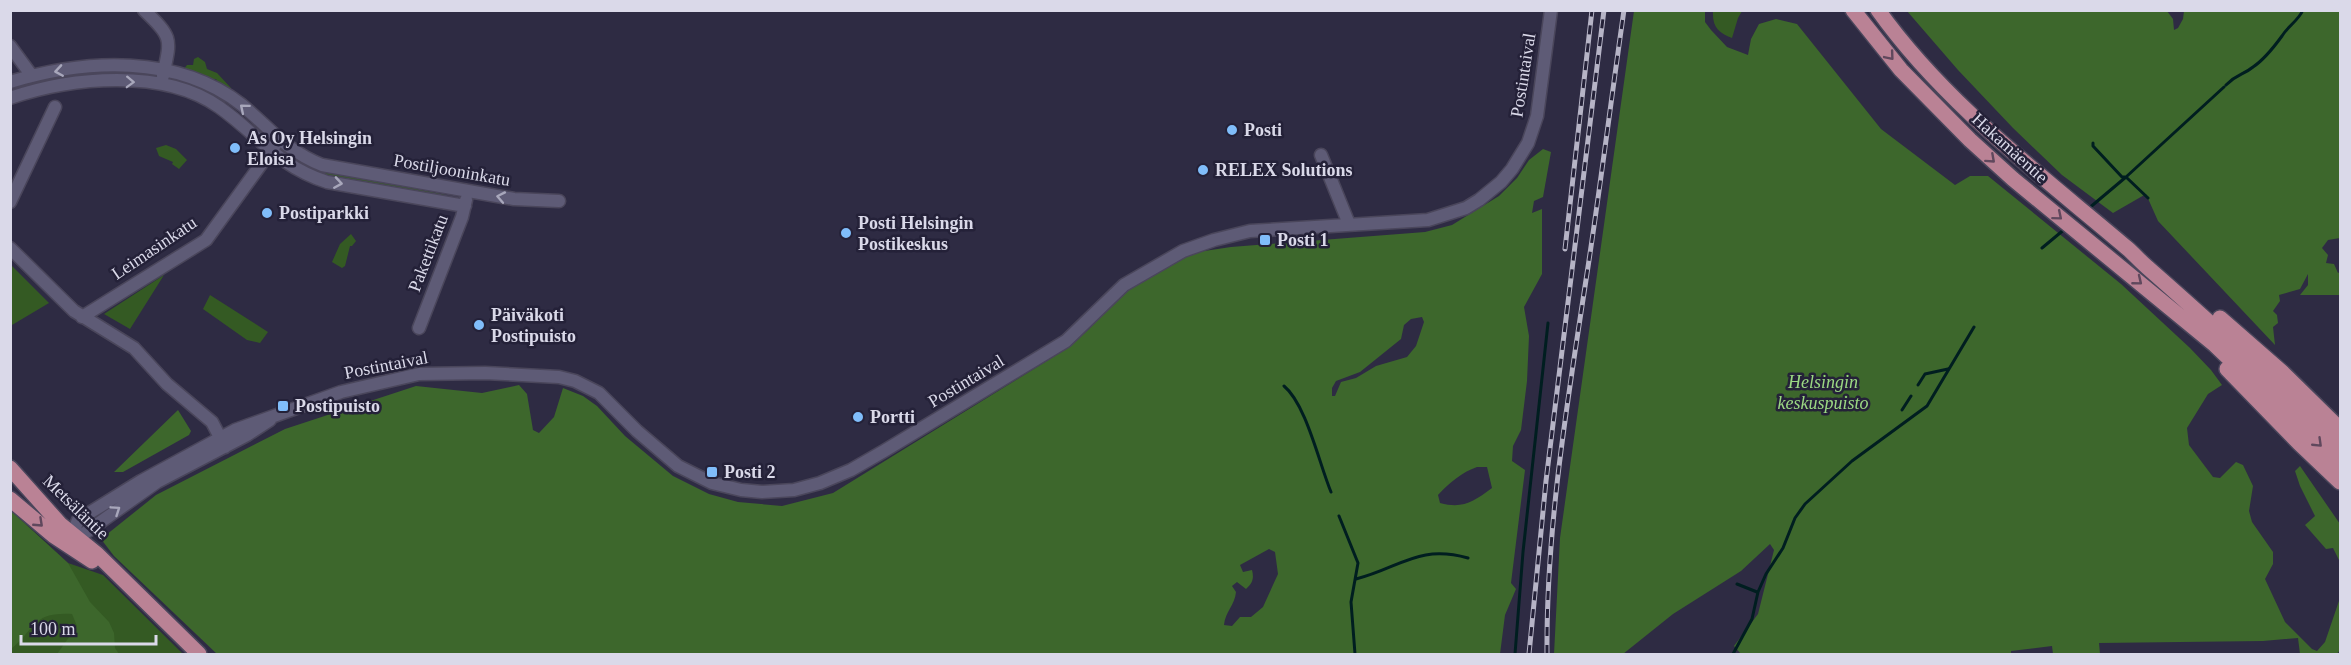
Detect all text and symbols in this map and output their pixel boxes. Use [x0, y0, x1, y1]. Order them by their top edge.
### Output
street label: Postintaival [1506, 31, 1540, 119]
one-way arrow [1882, 49, 1893, 60]
one-way arrow [55, 64, 64, 76]
one-way arrow [126, 75, 135, 88]
one-way arrow [240, 104, 251, 115]
street label: Hakamäentie [1968, 109, 2052, 187]
place label: Posti [1244, 120, 1282, 140]
marker: Posti [1225, 123, 1239, 137]
place label: As Oy Helsingin Eloisa [247, 128, 372, 169]
marker: As Oy Helsingin Eloisa [228, 141, 242, 155]
street label: Postiljooninkatu [392, 150, 512, 190]
one-way arrow [1984, 152, 1995, 163]
place label: RELEX Solutions [1215, 160, 1353, 180]
marker: RELEX Solutions [1196, 163, 1210, 177]
one-way arrow [333, 177, 342, 189]
one-way arrow [496, 191, 506, 204]
place label: Postiparkki [279, 203, 369, 223]
marker: Postiparkki [260, 206, 274, 220]
one-way arrow [2051, 209, 2062, 220]
street label: Leimasinkatu [108, 212, 200, 284]
street label: Pakettikatu [404, 212, 452, 294]
place label: Posti Helsingin Postikeskus [858, 213, 974, 254]
marker: Posti Helsingin Postikeskus [839, 226, 853, 240]
place label: Posti 1 [1277, 230, 1329, 250]
marker: Posti 1 [1258, 233, 1272, 247]
one-way arrow [2131, 274, 2142, 285]
place label: Päiväkoti Postipuisto [491, 305, 576, 346]
marker: Päiväkoti Postipuisto [472, 318, 486, 332]
street label: Postintaival [342, 347, 430, 383]
street label: Postintaival [924, 351, 1008, 411]
park label: Helsingin keskuspuisto [1778, 372, 1868, 413]
place label: Postipuisto [295, 396, 380, 416]
marker: Postipuisto [276, 399, 290, 413]
place label: Portti [870, 407, 915, 427]
marker: Portti [851, 410, 865, 424]
one-way arrow [2310, 435, 2321, 446]
place label: Posti 2 [724, 462, 776, 482]
marker: Posti 2 [705, 465, 719, 479]
street label: Metsäläntie [39, 471, 113, 543]
one-way arrow [110, 506, 121, 517]
one-way arrow [32, 516, 42, 527]
scale bar [21, 608, 156, 646]
text: 100 m [30, 619, 76, 639]

